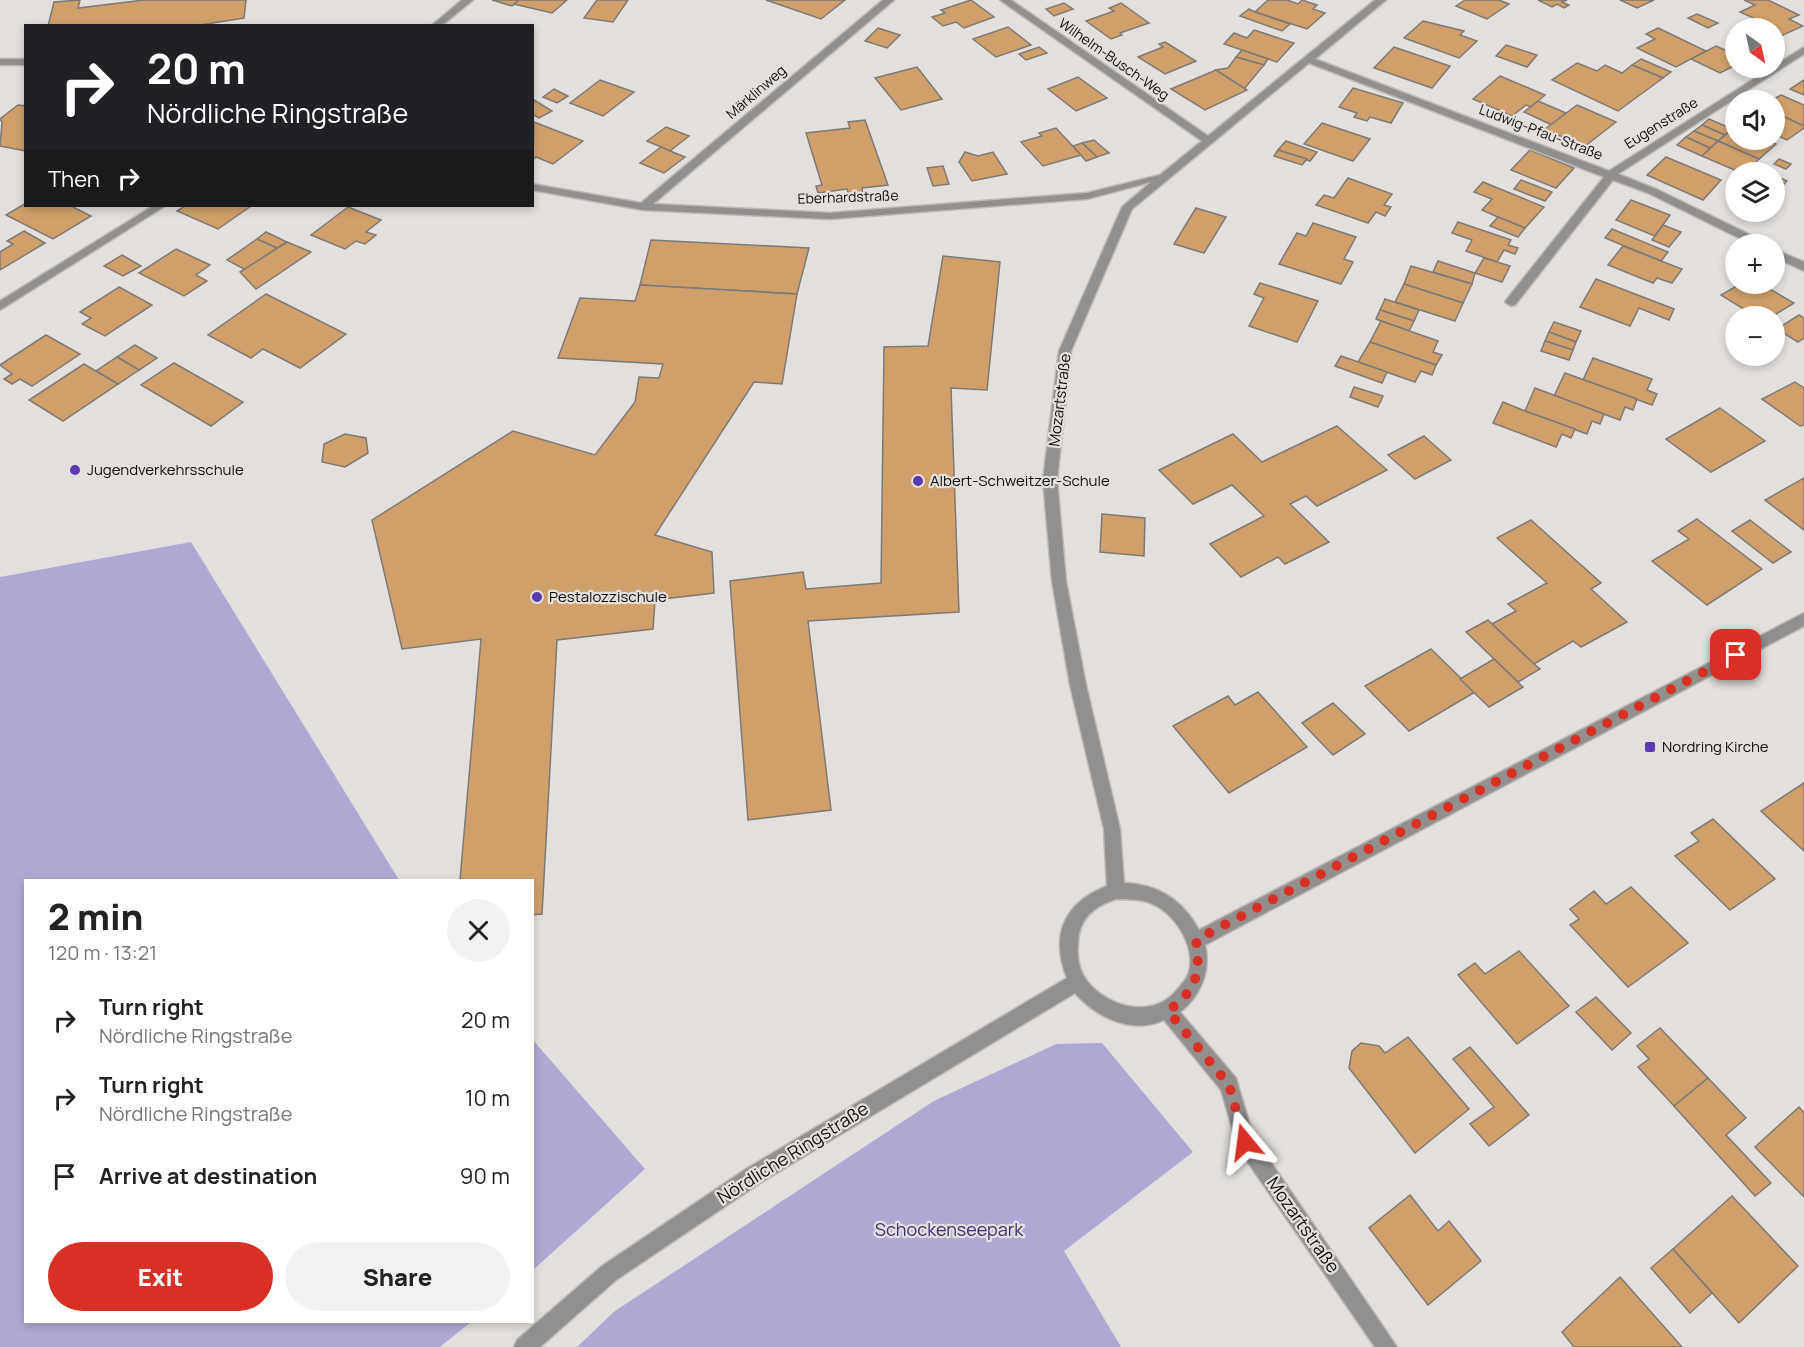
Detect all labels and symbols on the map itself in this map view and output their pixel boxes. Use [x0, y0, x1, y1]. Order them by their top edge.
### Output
street label: Wilhelm-Busch-Weg [1055, 13, 1173, 104]
north arrow [1725, 18, 1785, 78]
street label: Märklinweg [722, 60, 790, 123]
street label: Eugenstraße [1621, 93, 1701, 153]
street label: Ludwig-Pfau-Straße [1477, 99, 1606, 164]
street label: Eberhardstraße [797, 185, 899, 208]
street label: Mozartstraße [1043, 352, 1076, 448]
place label: Jugendverkehrsschule [87, 459, 244, 480]
marker: Jugendverkehrsschule [68, 463, 82, 477]
place label: Albert-Schweitzer-Schule [930, 470, 1110, 491]
marker: Albert-Schweitzer-Schule [911, 474, 925, 488]
place label: Pestalozzischule [549, 586, 667, 607]
marker: Pestalozzischule [530, 590, 544, 604]
pin [1710, 629, 1761, 680]
place label: Nordring Kirche [1662, 736, 1769, 757]
marker: Nordring Kirche [1643, 740, 1657, 754]
street label: Nördliche Ringstraße [712, 1096, 873, 1208]
position arrow [1213, 1110, 1277, 1174]
street label: Mozartstraße [1262, 1172, 1346, 1277]
park label: Schockenseepark [875, 1217, 1024, 1241]

